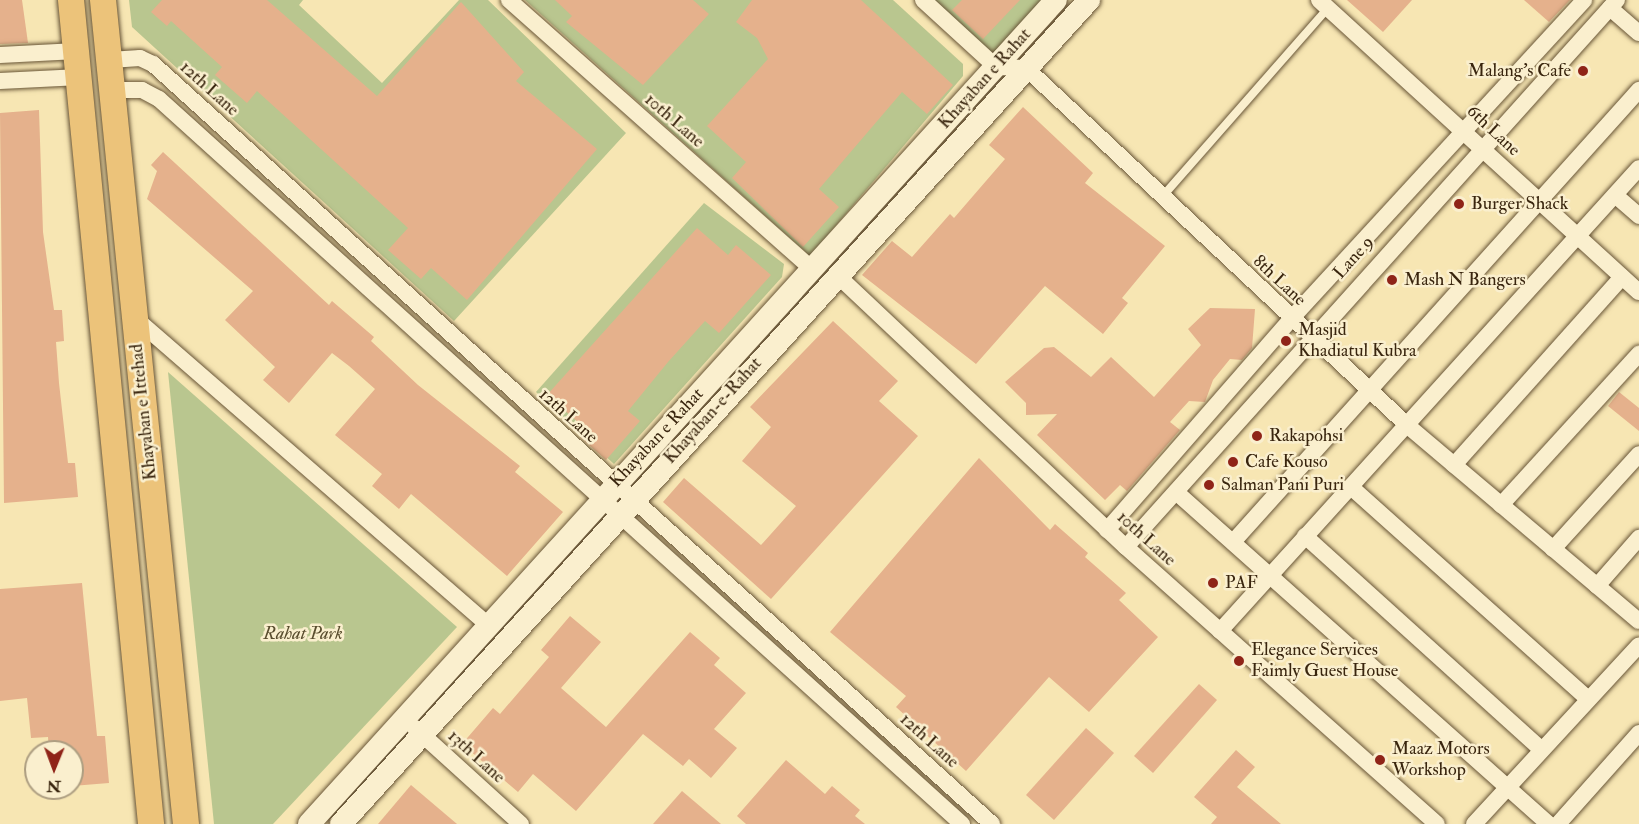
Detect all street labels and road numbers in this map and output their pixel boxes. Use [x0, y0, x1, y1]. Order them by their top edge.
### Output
street label: Khayaban e Rahat [934, 24, 1036, 134]
street label: 12th Lane [175, 57, 243, 121]
street label: 10th Lane [640, 89, 708, 153]
street label: 6th Lane [1462, 101, 1524, 161]
street label: Lane 9 [1329, 232, 1379, 284]
street label: 8th Lane [1248, 251, 1310, 311]
street label: Khayaban e Ittehad [126, 343, 162, 481]
street label: Khayaban-e-Rahat [660, 353, 766, 469]
street label: 12th Lane [534, 384, 602, 448]
street label: Khayaban e Rahat [605, 384, 709, 492]
street label: 10th Lane [1112, 507, 1180, 571]
street label: 12th Lane [895, 709, 963, 773]
street label: 13th Lane [443, 726, 509, 788]

